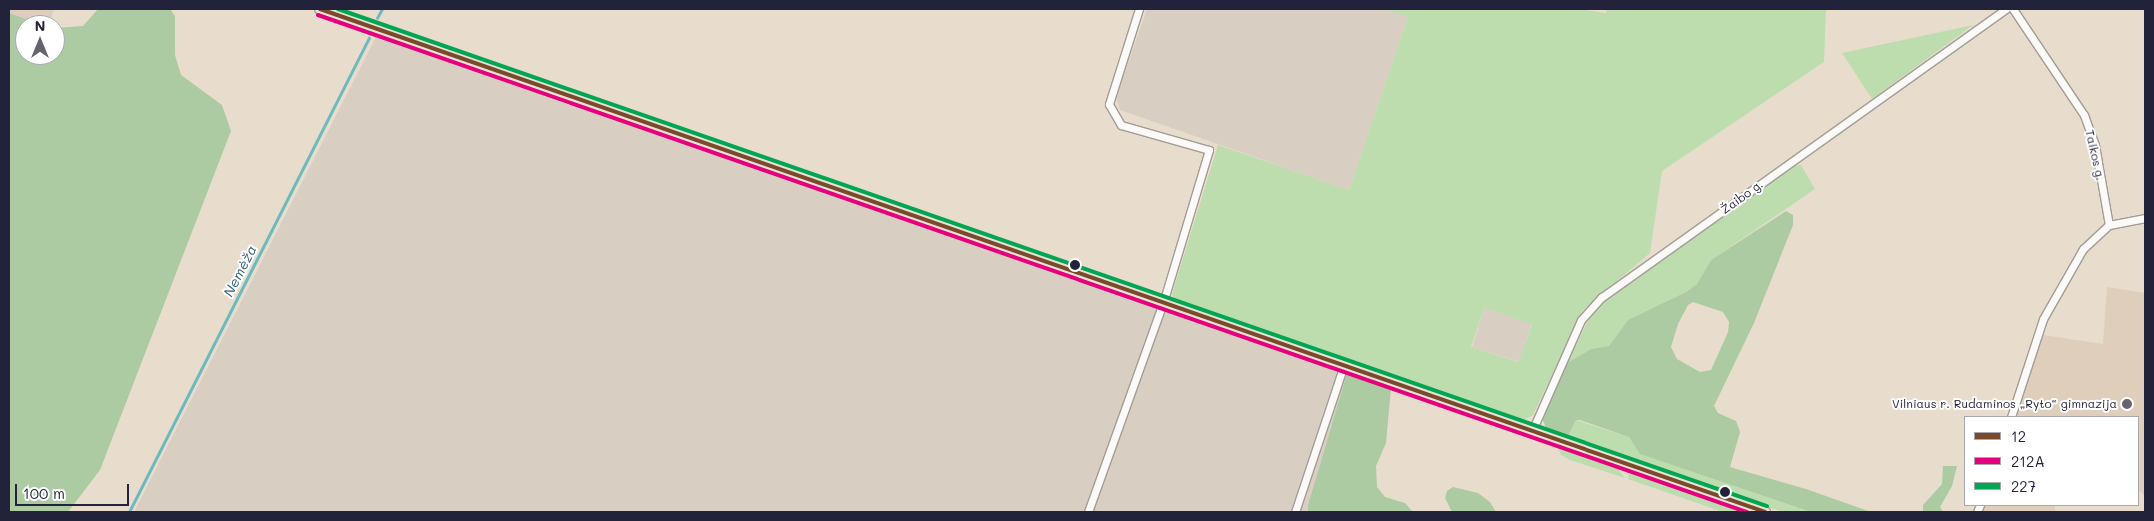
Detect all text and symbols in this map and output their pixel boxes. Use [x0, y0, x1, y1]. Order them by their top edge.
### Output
north arrow [15, 15, 65, 65]
text: N [35, 16, 45, 35]
street label: Taikos g. [2082, 128, 2108, 182]
street label: Žaibo g. [1718, 177, 1766, 217]
water label: Nemėža [220, 243, 260, 299]
unlabelled marker [1070, 260, 1080, 270]
place label: Vilniaus r. Rudaminos „Ryto“ gimnazija [1892, 397, 2117, 411]
marker: Vilniaus r. Rudaminos „Ryto“ gimnazija [2121, 398, 2133, 410]
legend [1964, 416, 2139, 506]
text: 12 [2011, 426, 2026, 446]
text: 212A [2011, 451, 2045, 471]
scale bar [18, 474, 131, 506]
text: 227 [2011, 476, 2036, 496]
text: 100 m [23, 483, 65, 503]
unlabelled marker [1720, 487, 1730, 497]

